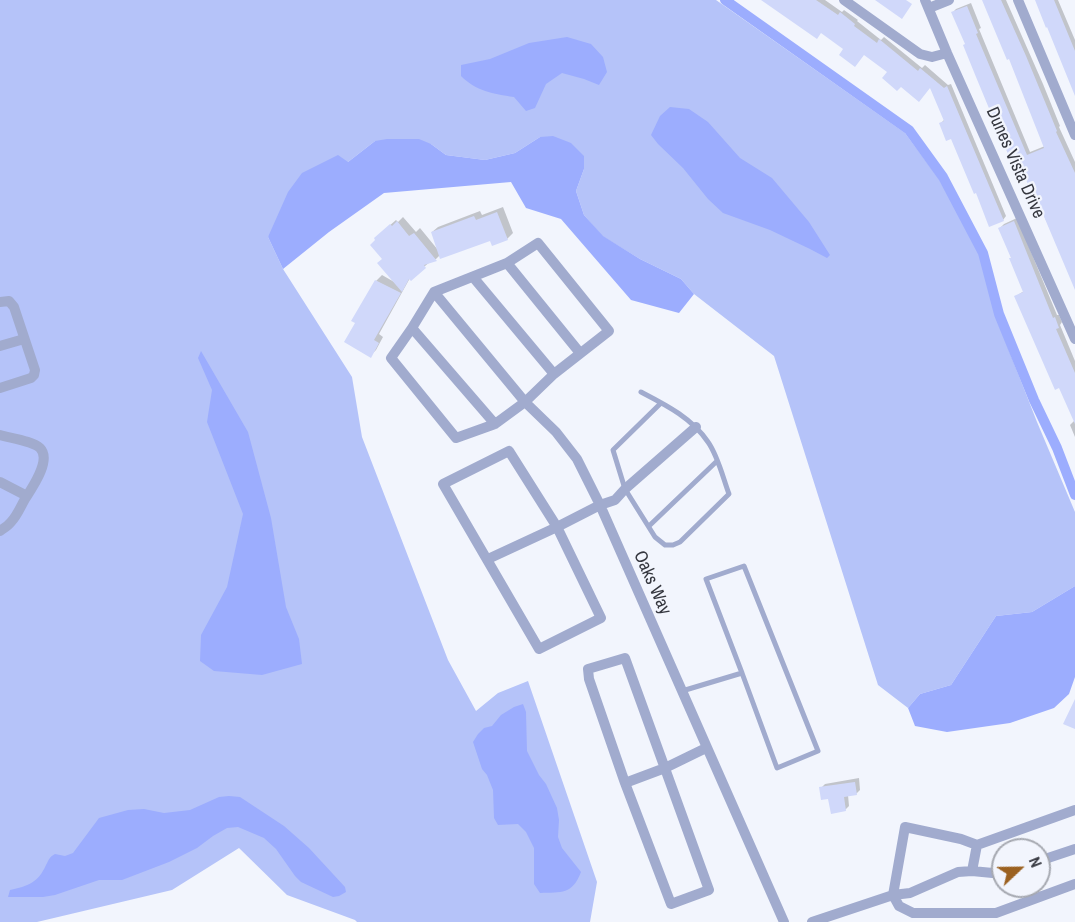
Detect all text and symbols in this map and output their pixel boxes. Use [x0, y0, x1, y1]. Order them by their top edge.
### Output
street label: Dunes Vista Drive [981, 104, 1049, 222]
street label: Oaks Way [628, 548, 676, 618]
north arrow [991, 838, 1051, 898]
text: N [1024, 853, 1048, 871]

